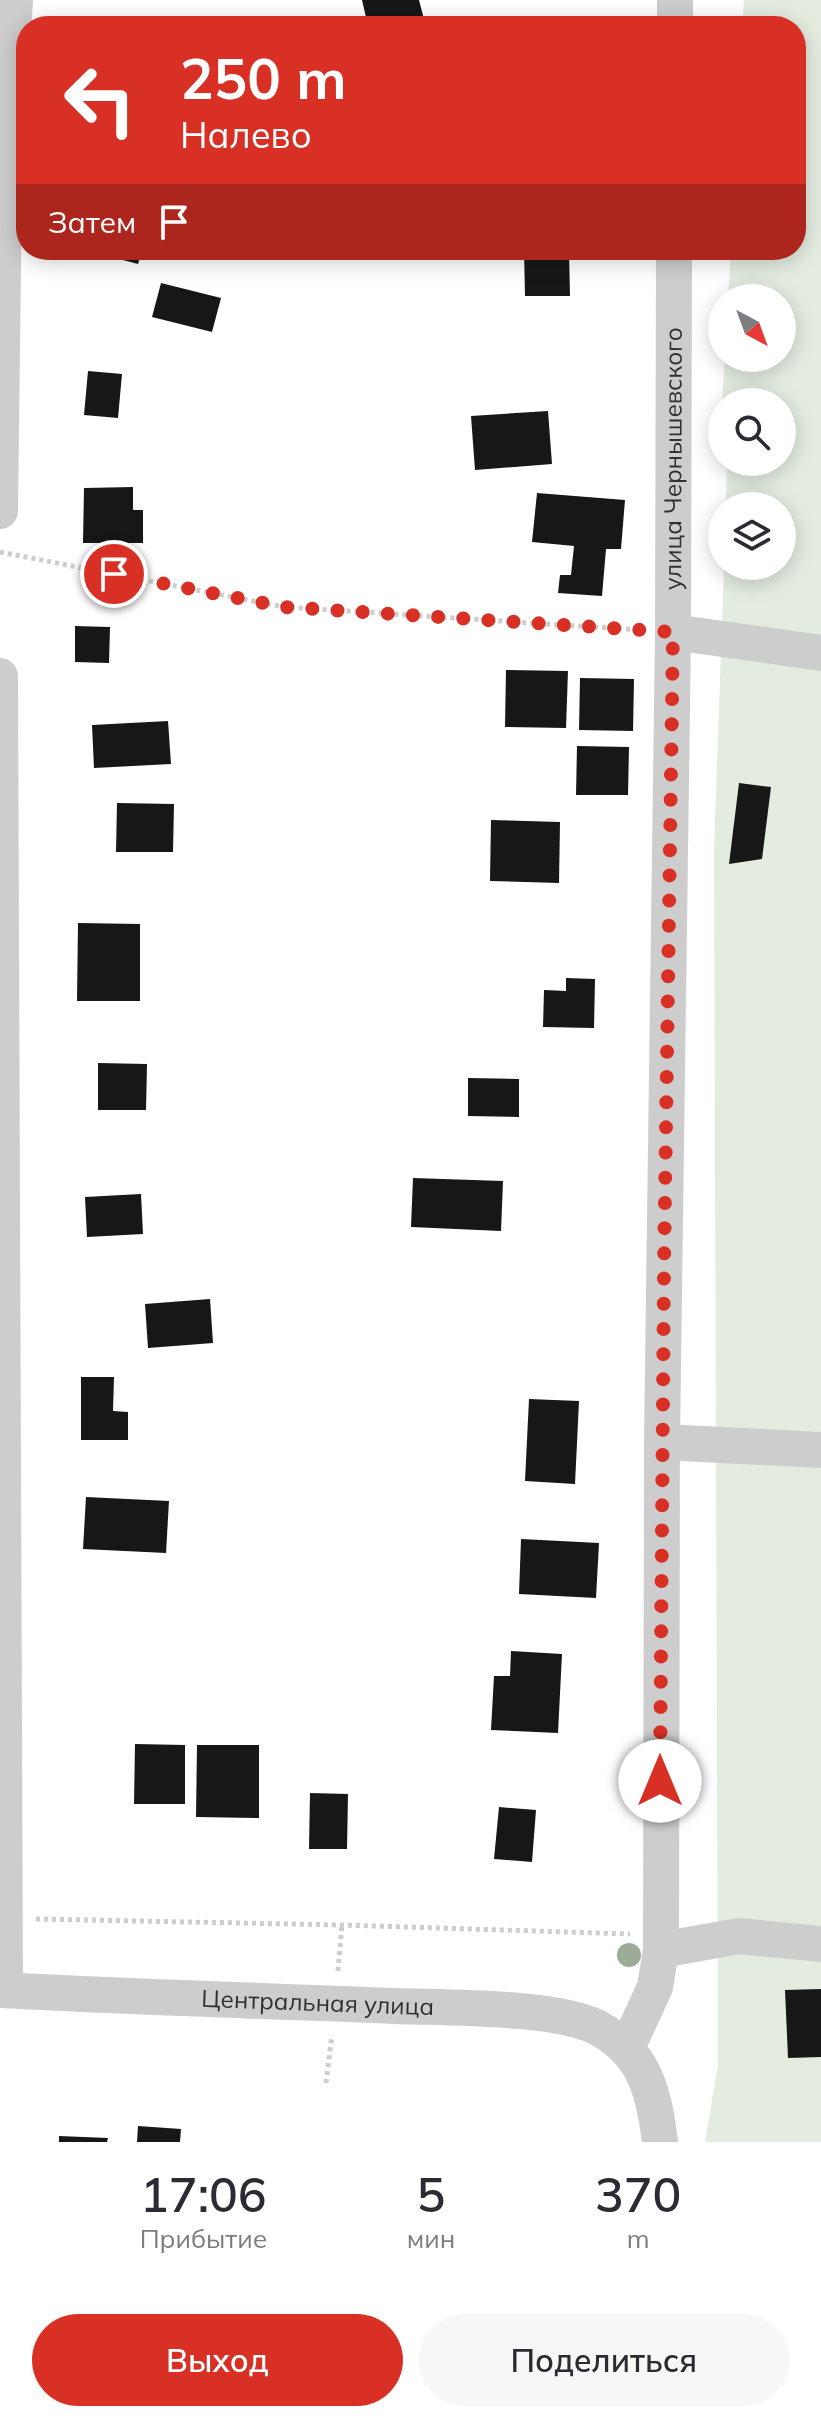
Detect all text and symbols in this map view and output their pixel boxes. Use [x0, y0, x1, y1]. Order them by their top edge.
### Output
text: 250 m [180, 43, 347, 113]
icon: left [48, 48, 152, 152]
text: Налево [180, 112, 312, 157]
icon: arrive [152, 200, 196, 244]
text: Затем [48, 203, 136, 241]
north arrow [708, 284, 796, 372]
map controls [708, 284, 796, 580]
street label: улица Чернышевского [657, 327, 688, 590]
button: search [708, 388, 796, 476]
button: layers [708, 492, 796, 580]
pin [80, 540, 148, 608]
icon: arrive [92, 552, 136, 596]
position arrow [618, 1739, 702, 1823]
street label: Центральная улица [201, 1983, 434, 2021]
text: 17:06 [140, 2164, 267, 2224]
text: 5 [417, 2164, 445, 2224]
text: 370 [595, 2164, 681, 2224]
text: Прибытие [140, 2222, 267, 2255]
text: мин [407, 2222, 455, 2255]
text: m [627, 2222, 650, 2255]
button: Выход [32, 2314, 403, 2406]
button: Поделиться [419, 2314, 789, 2406]

